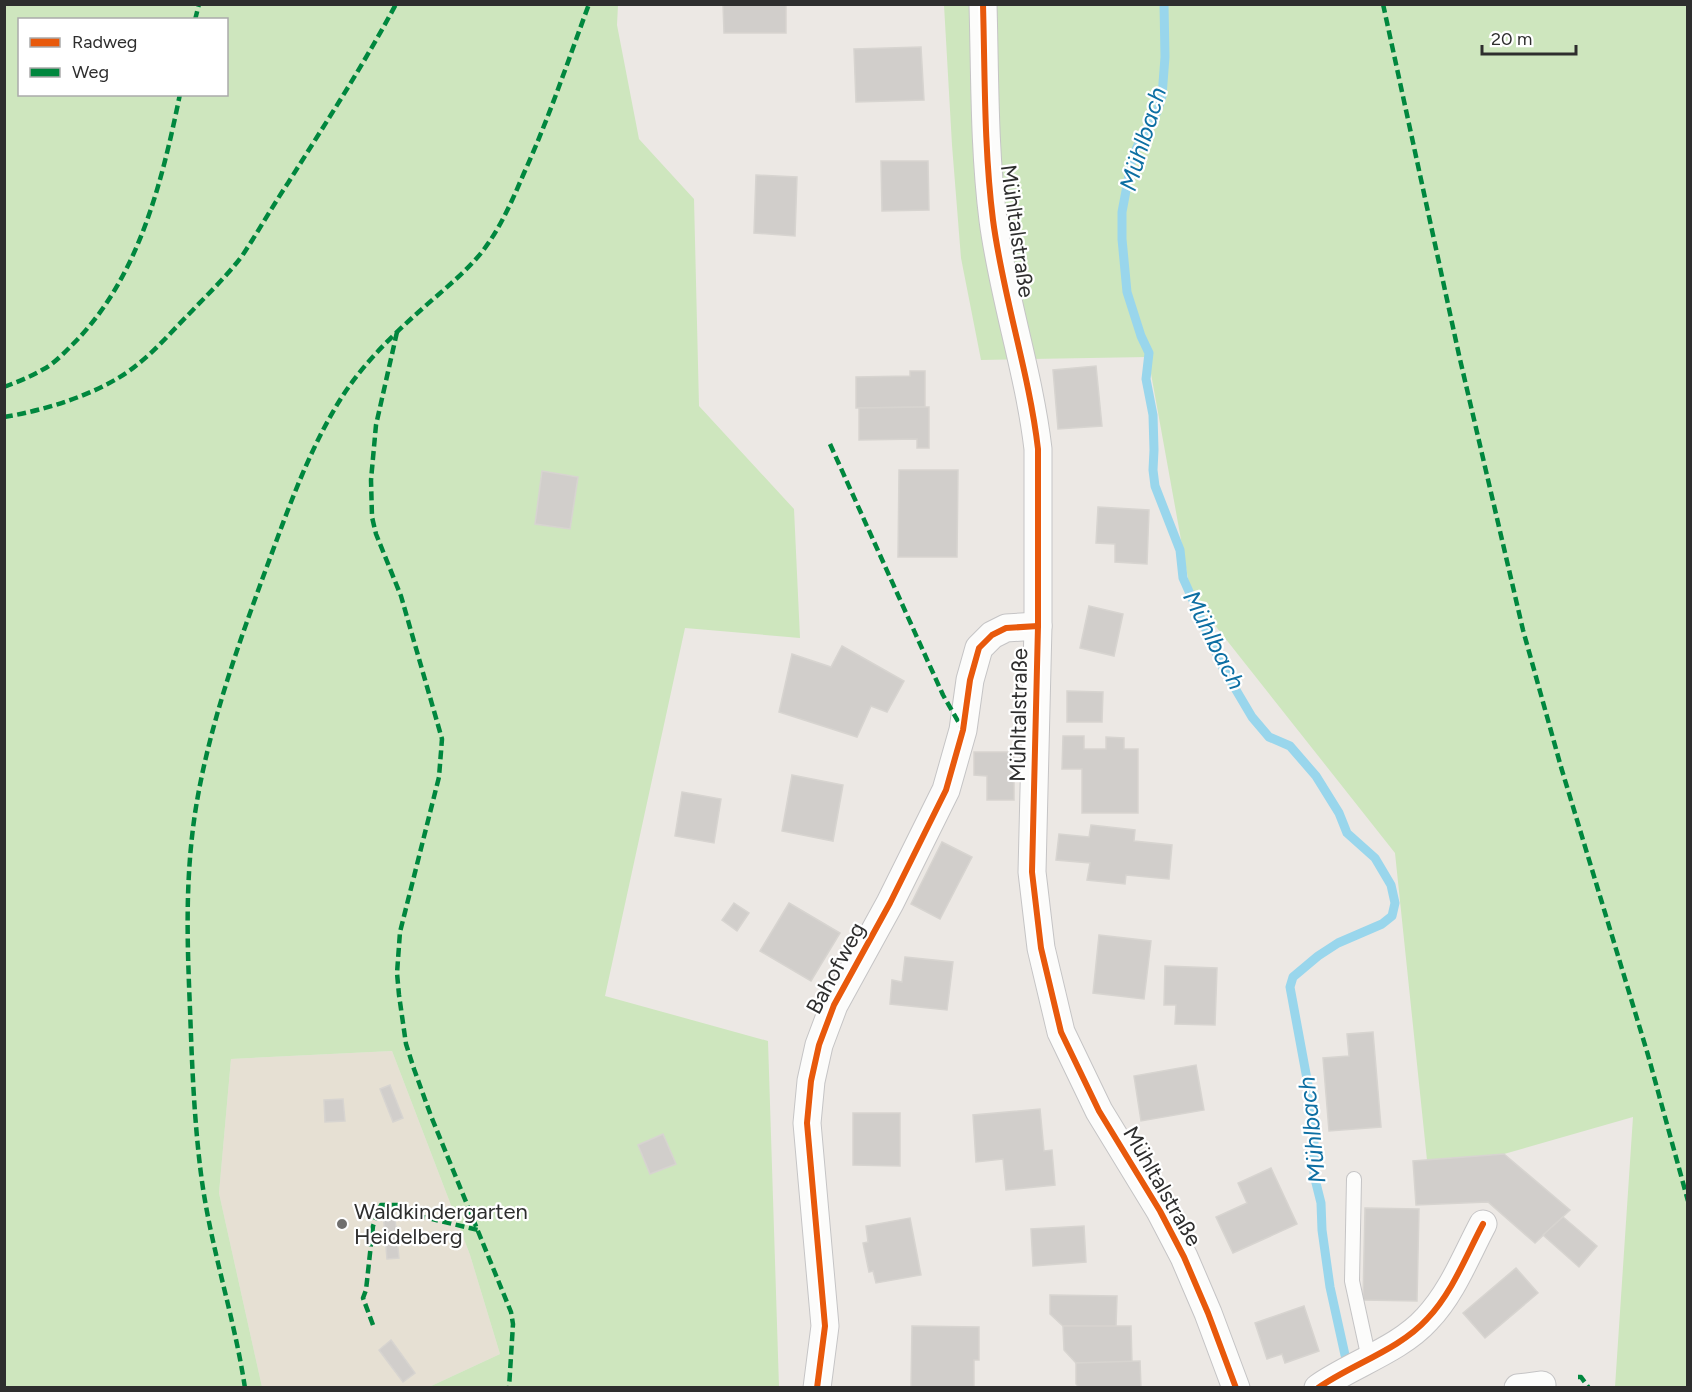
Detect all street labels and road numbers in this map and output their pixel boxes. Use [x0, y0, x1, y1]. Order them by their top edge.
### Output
street label: Mühltalstraße [995, 163, 1040, 299]
street label: Mühltalstraße [1004, 648, 1033, 782]
street label: Bahofweg [800, 918, 871, 1019]
street label: Mühltalstraße [1117, 1121, 1208, 1251]

